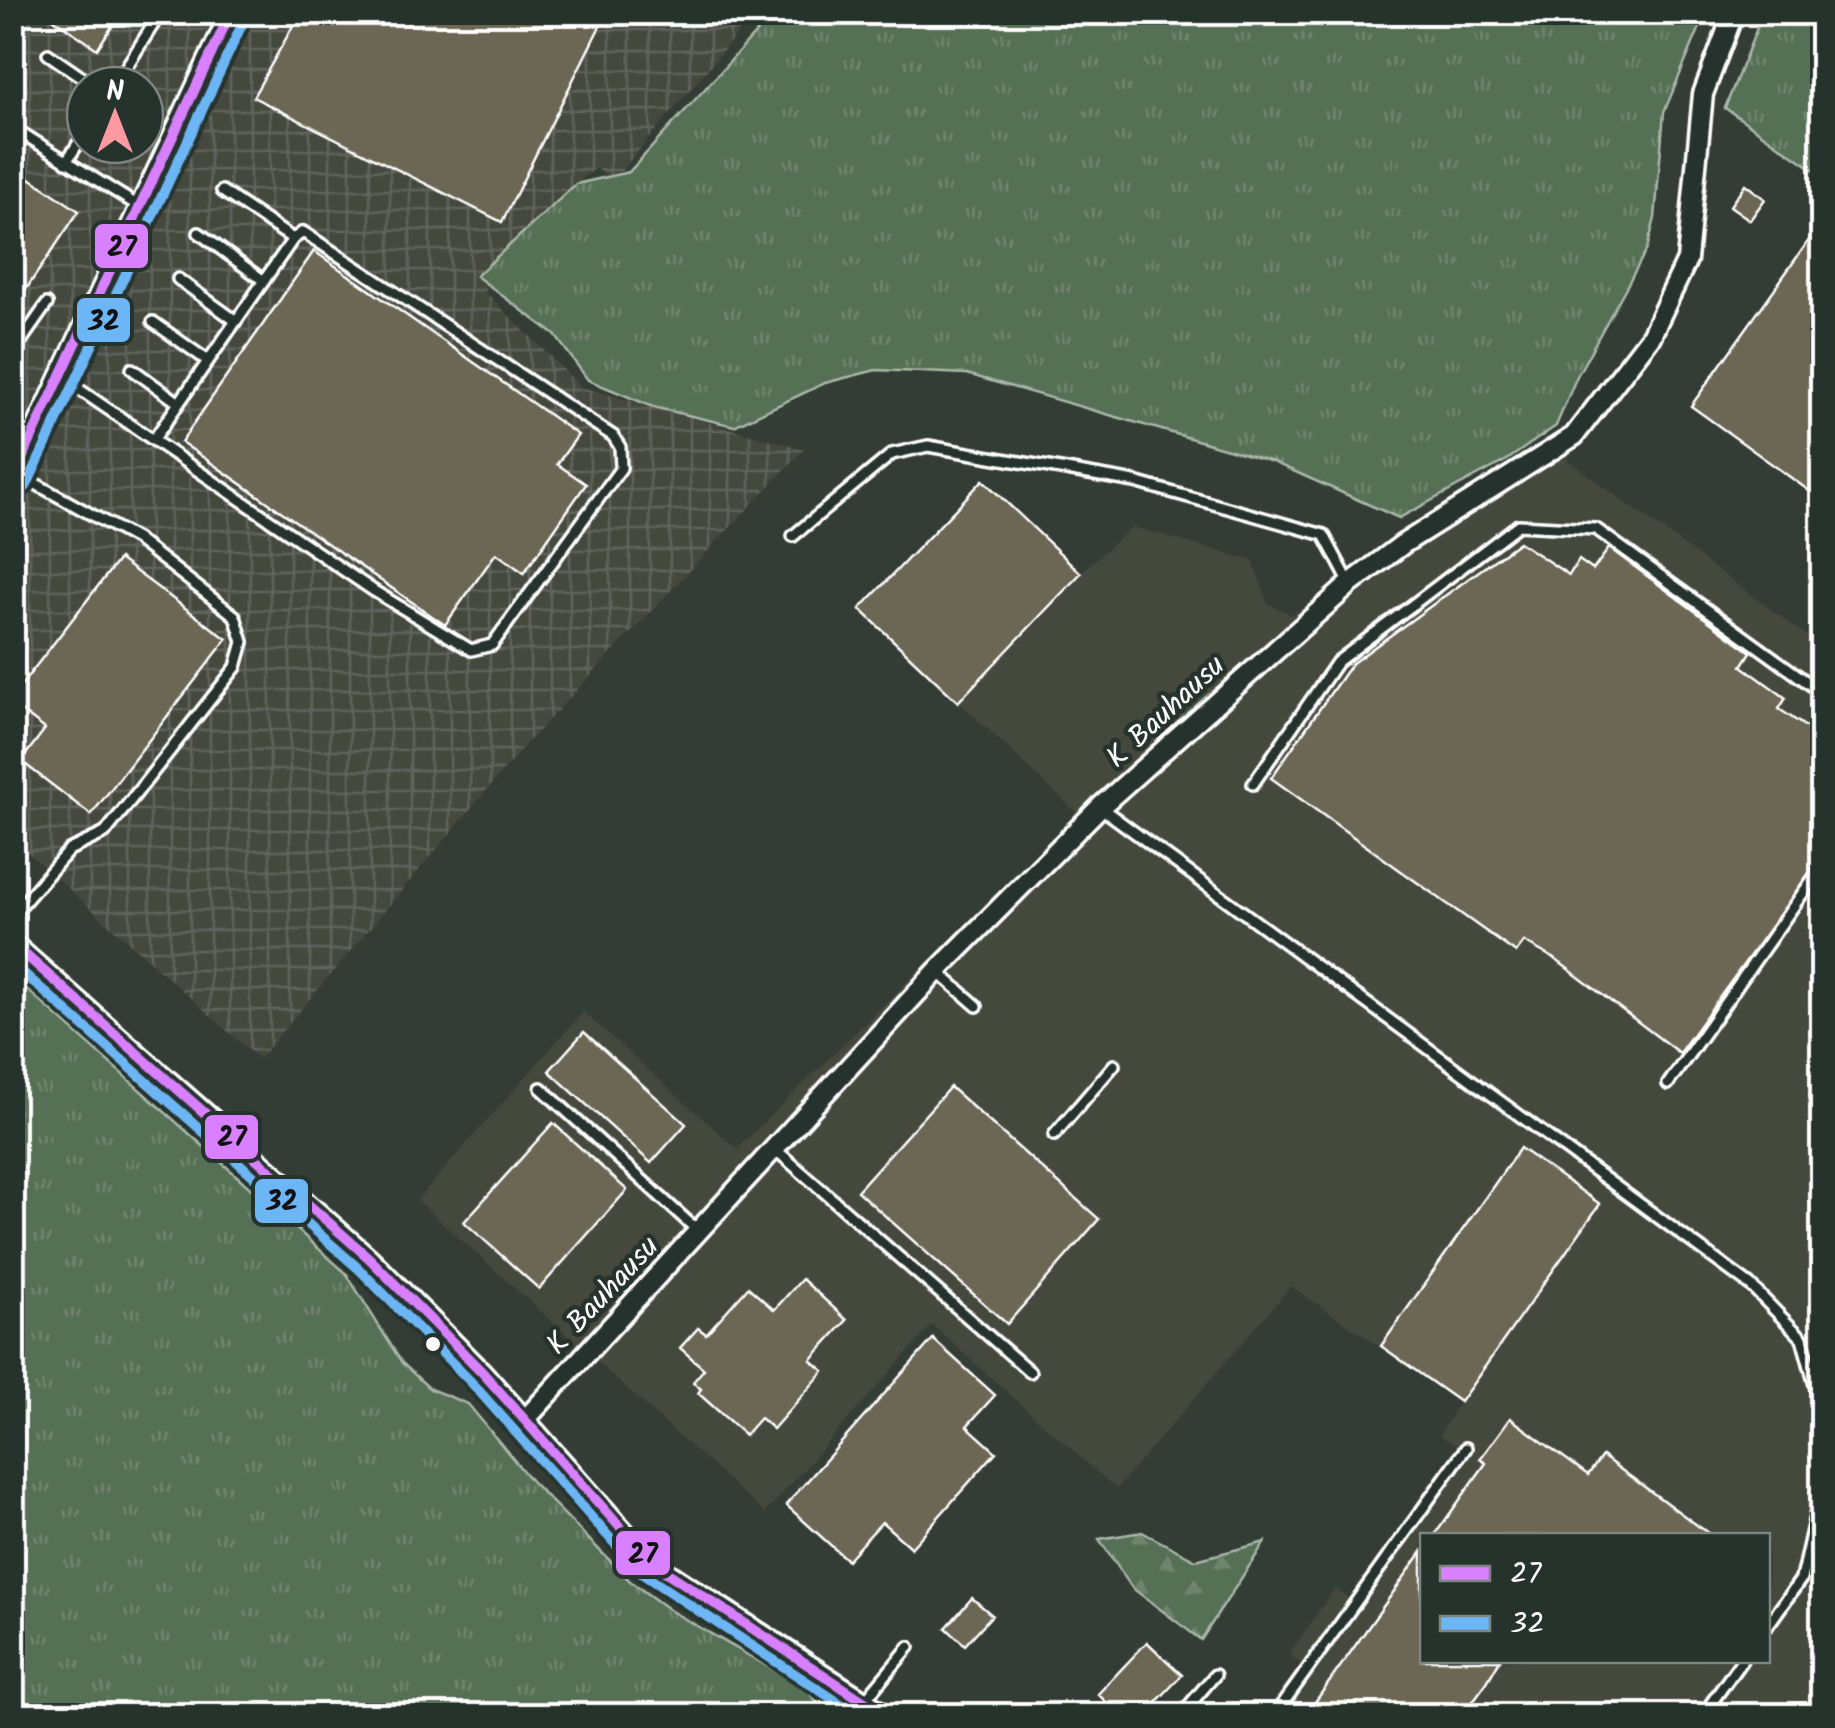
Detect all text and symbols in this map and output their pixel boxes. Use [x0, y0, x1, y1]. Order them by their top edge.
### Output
north arrow [65, 65, 165, 165]
text: N [106, 70, 124, 115]
line badge: 27 [93, 222, 150, 270]
text: 27 [107, 226, 138, 271]
line badge: 32 [75, 296, 132, 344]
text: 32 [87, 300, 120, 345]
street label: K Bauhausu [1095, 644, 1237, 781]
line badge: 27 [203, 1113, 260, 1161]
text: 27 [217, 1116, 248, 1161]
line badge: 32 [253, 1177, 310, 1225]
text: 32 [265, 1180, 298, 1225]
street label: K Bauhausu [535, 1225, 672, 1367]
unlabelled marker [423, 1334, 443, 1354]
line badge: 27 [614, 1529, 672, 1577]
text: 27 [628, 1533, 659, 1578]
legend [1420, 1533, 1770, 1663]
text: 27 [1510, 1551, 1542, 1599]
text: 32 [1510, 1601, 1545, 1649]

